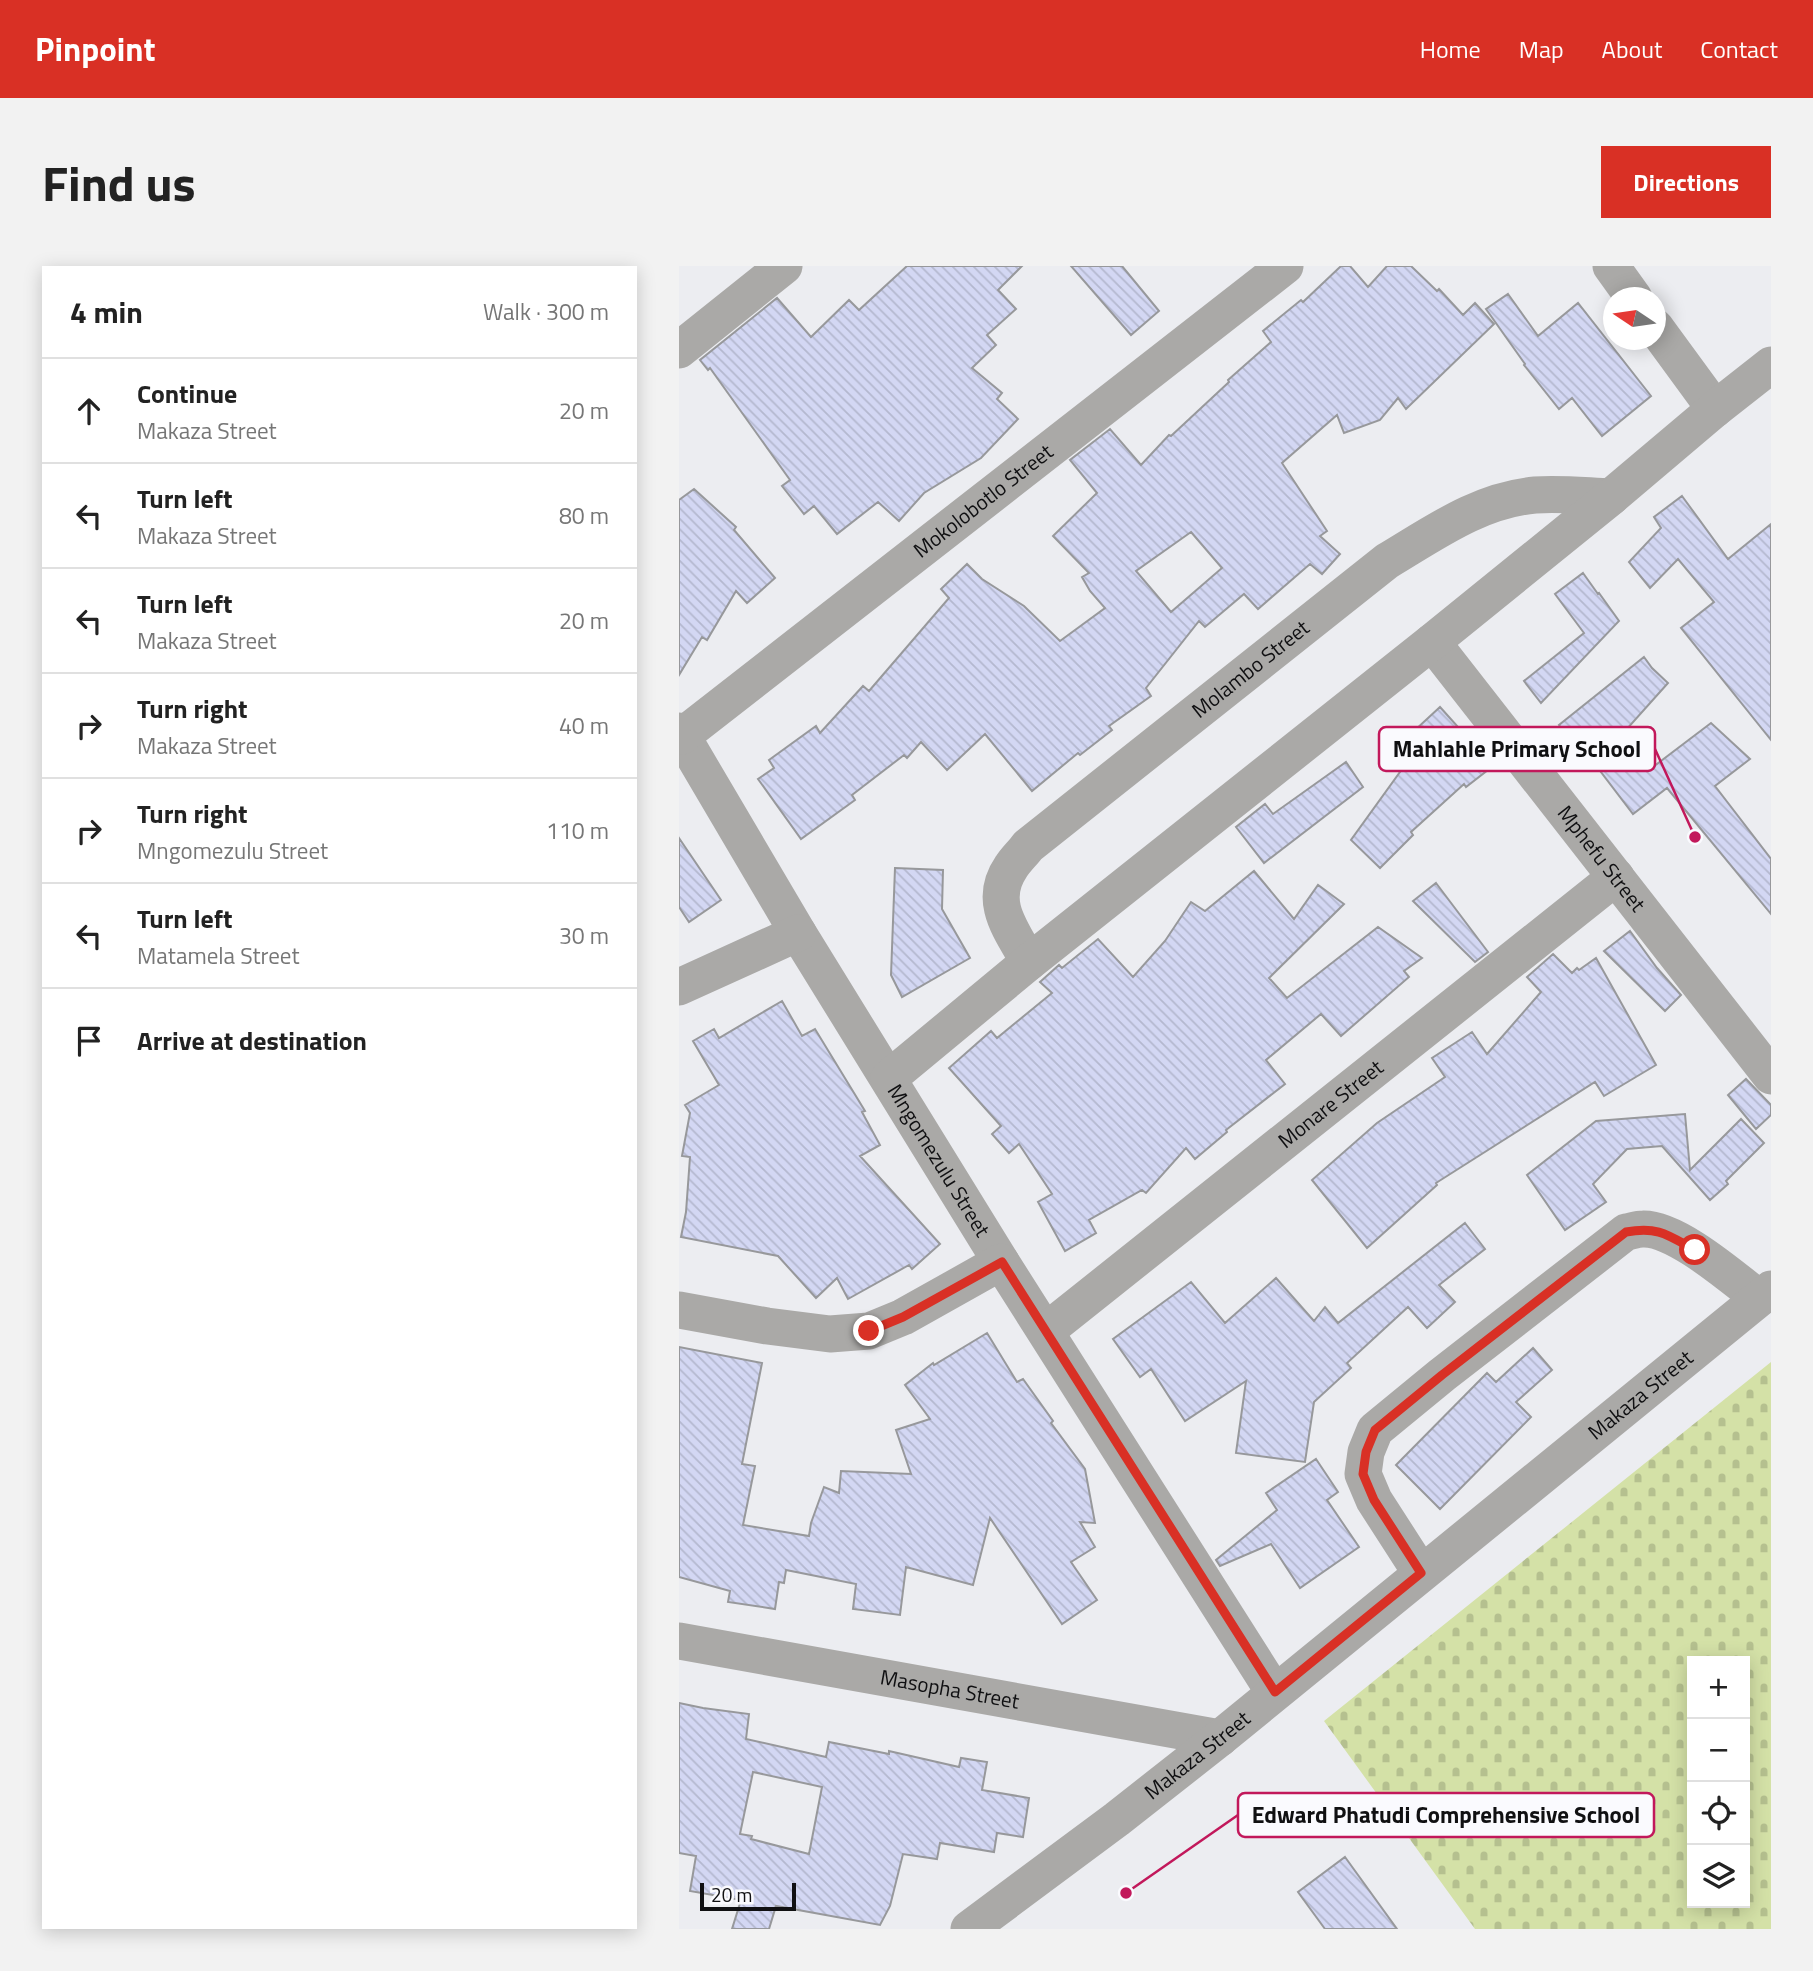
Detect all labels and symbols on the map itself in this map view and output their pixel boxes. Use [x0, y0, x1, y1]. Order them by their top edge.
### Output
north arrow [1603, 287, 1666, 350]
street label: Mokolobotlo Street [906, 435, 1060, 565]
street label: Molambo Street [1184, 611, 1316, 725]
callout: Mahlahle Primary School [1379, 727, 1655, 771]
text: Mahlahle Primary School [1393, 731, 1641, 766]
street label: Mphefu Street [1550, 798, 1654, 919]
street label: Monare Street [1270, 1051, 1390, 1155]
street label: Mngomezulu Street [880, 1078, 999, 1243]
route start [1679, 1234, 1710, 1265]
route end [853, 1315, 884, 1346]
street label: Makaza Street [1580, 1341, 1700, 1447]
street label: Masopha Street [878, 1660, 1023, 1717]
street label: Makaza Street [1137, 1702, 1257, 1807]
callout: Edward Phatudi Comprehensive School [1238, 1793, 1654, 1837]
text: Edward Phatudi Comprehensive School [1252, 1797, 1640, 1832]
scale bar [700, 1880, 796, 1912]

